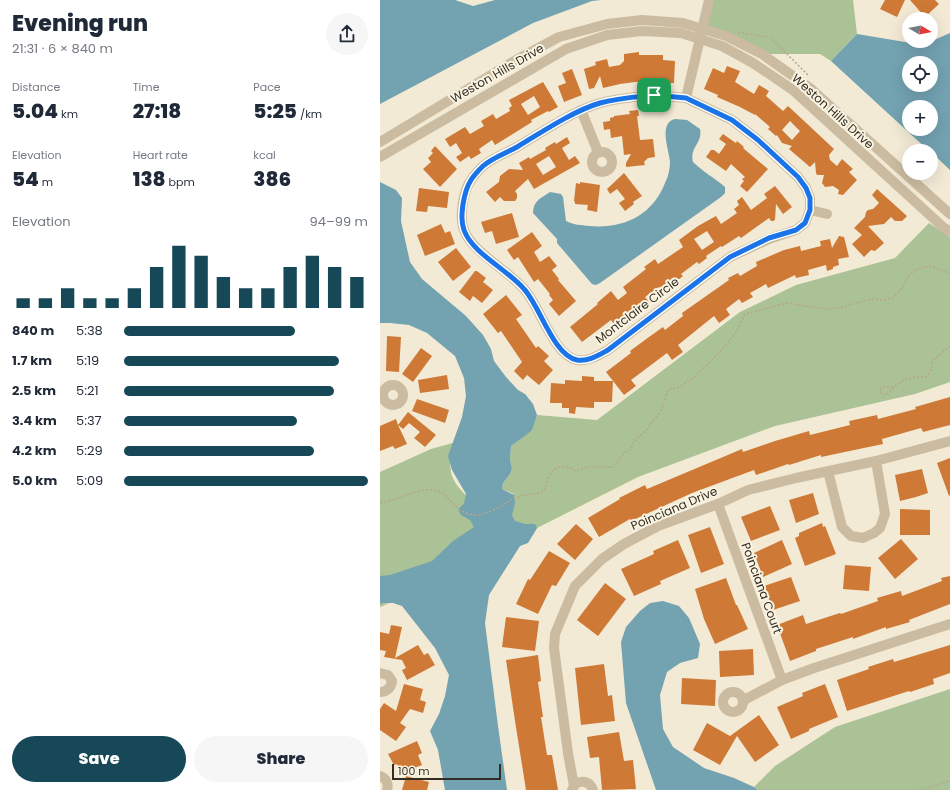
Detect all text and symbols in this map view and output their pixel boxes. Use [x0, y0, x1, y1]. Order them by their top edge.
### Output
text: Evening run [12, 8, 148, 39]
north arrow [902, 12, 938, 48]
map controls [902, 12, 938, 180]
button: share [326, 13, 368, 55]
text: 21:31 · 6 × 840 m [12, 39, 113, 58]
street label: Weston Hills Drive [447, 39, 547, 107]
button: locate [902, 56, 938, 92]
street label: Weston Hills Drive [788, 70, 878, 152]
pin [637, 78, 671, 112]
text: Distance [12, 79, 60, 95]
text: Time [133, 79, 159, 95]
text: Pace [253, 79, 281, 95]
icon: arrive [643, 84, 665, 106]
text: 5.04 [12, 97, 58, 125]
text: 27:18 [133, 97, 181, 125]
text: 5:25 [253, 97, 297, 125]
button: + [902, 100, 938, 136]
text: km [58, 106, 78, 122]
text: /km [297, 106, 322, 122]
button: − [902, 144, 938, 180]
text: Elevation [12, 147, 62, 163]
text: Heart rate [133, 147, 188, 163]
text: kcal [253, 147, 276, 163]
text: 54 [12, 165, 39, 193]
text: 138 [133, 165, 166, 193]
text: 386 [253, 165, 291, 193]
text: m [39, 174, 53, 190]
text: bpm [166, 174, 195, 190]
text: Elevation [12, 212, 71, 231]
text: 94–99 m [310, 212, 368, 231]
street label: Montclaire Circle [592, 273, 682, 347]
text: 840 m [12, 321, 54, 340]
text: 5:38 [76, 321, 103, 340]
text: 1.7 km [12, 351, 52, 370]
text: 5:19 [76, 351, 99, 370]
text: 2.5 km [12, 381, 56, 400]
text: 5:21 [76, 381, 99, 400]
text: 3.4 km [12, 411, 57, 430]
text: 5:37 [76, 411, 102, 430]
text: 4.2 km [12, 441, 56, 460]
text: 5:29 [76, 441, 103, 460]
text: 5.0 km [12, 471, 57, 490]
text: 5:09 [76, 471, 103, 490]
street label: Poinciana Drive [628, 482, 720, 534]
street label: Poinciana Court [738, 540, 786, 636]
button: Save [12, 736, 186, 782]
button: Share [194, 736, 368, 782]
scale bar [392, 762, 501, 781]
text: 100 m [398, 763, 430, 779]

